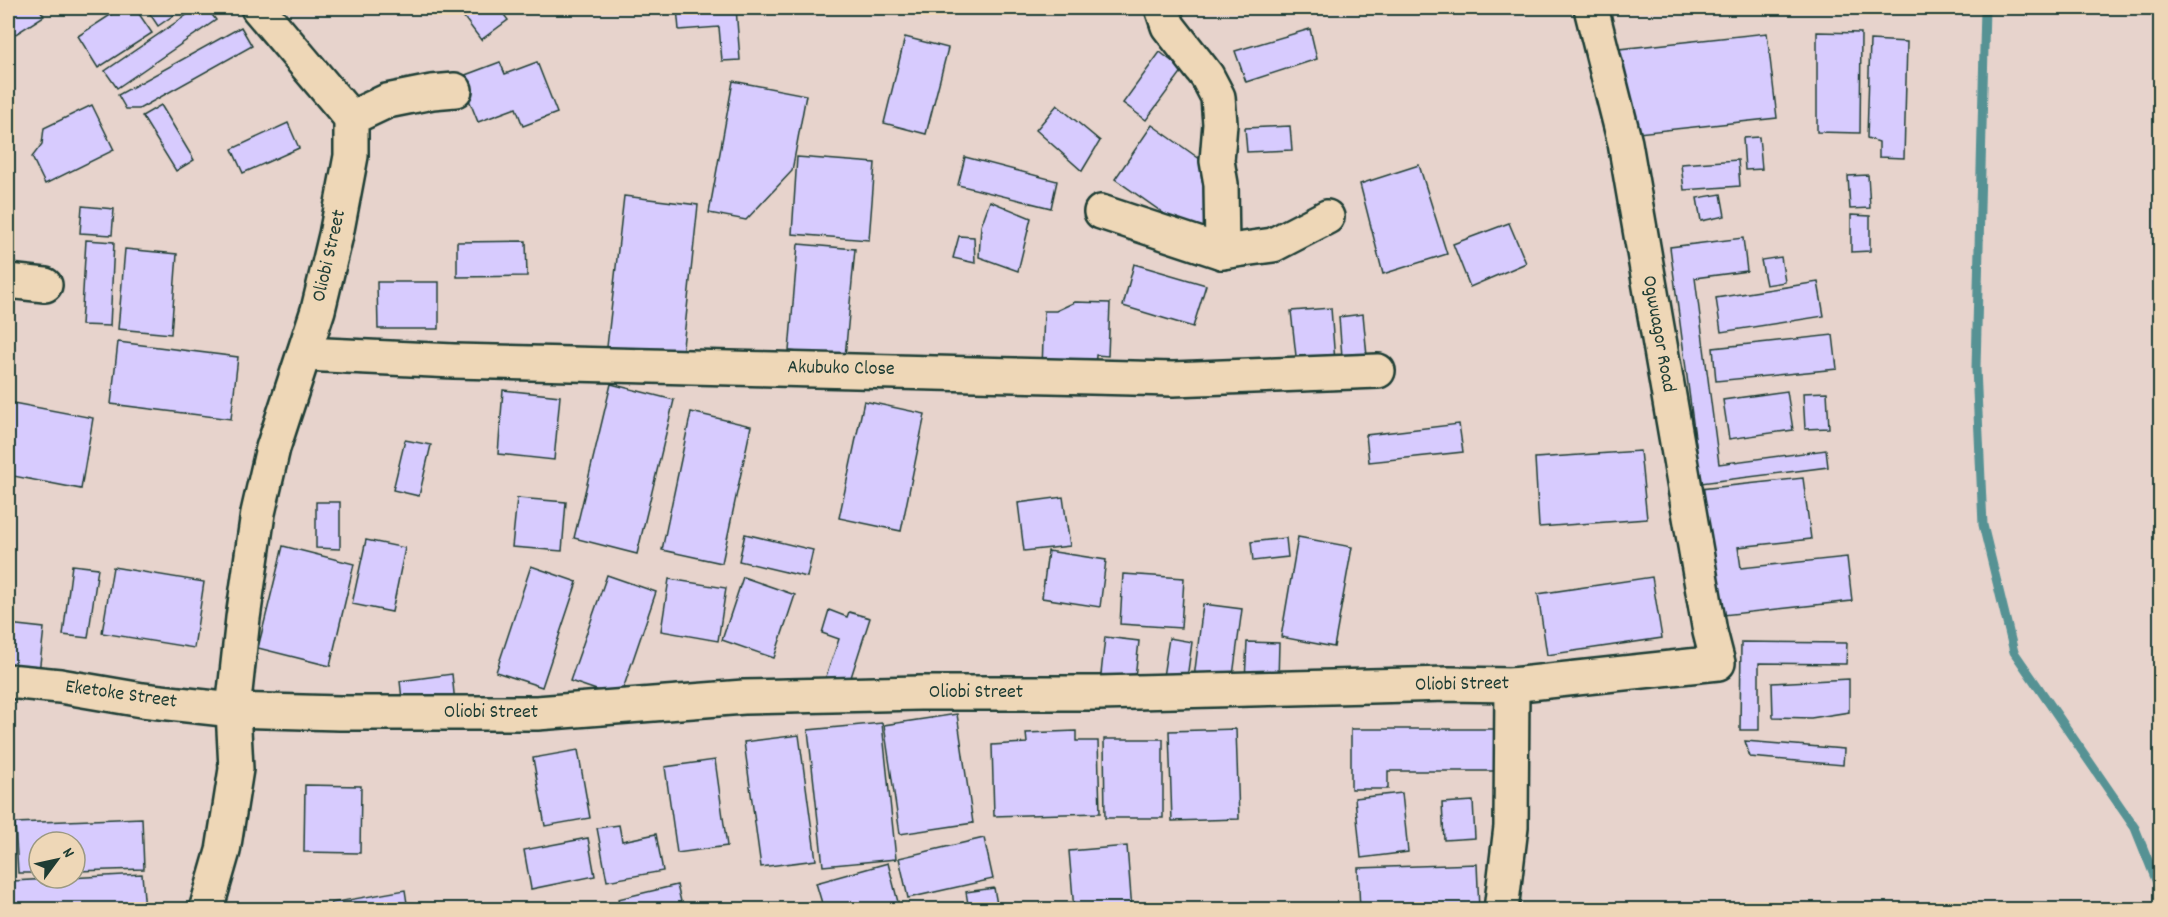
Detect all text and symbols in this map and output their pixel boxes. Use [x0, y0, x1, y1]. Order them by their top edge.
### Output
street label: Oliobi Street [306, 207, 354, 305]
street label: Ogwuagor Road [1634, 273, 1682, 395]
street label: Akubuko Close [787, 354, 895, 384]
street label: Oliobi Street [1415, 670, 1509, 700]
street label: Eketoke Street [63, 673, 179, 717]
street label: Oliobi Street [929, 679, 1023, 707]
street label: Oliobi Street [444, 699, 538, 727]
north arrow [27, 830, 87, 890]
text: N [56, 844, 79, 863]

